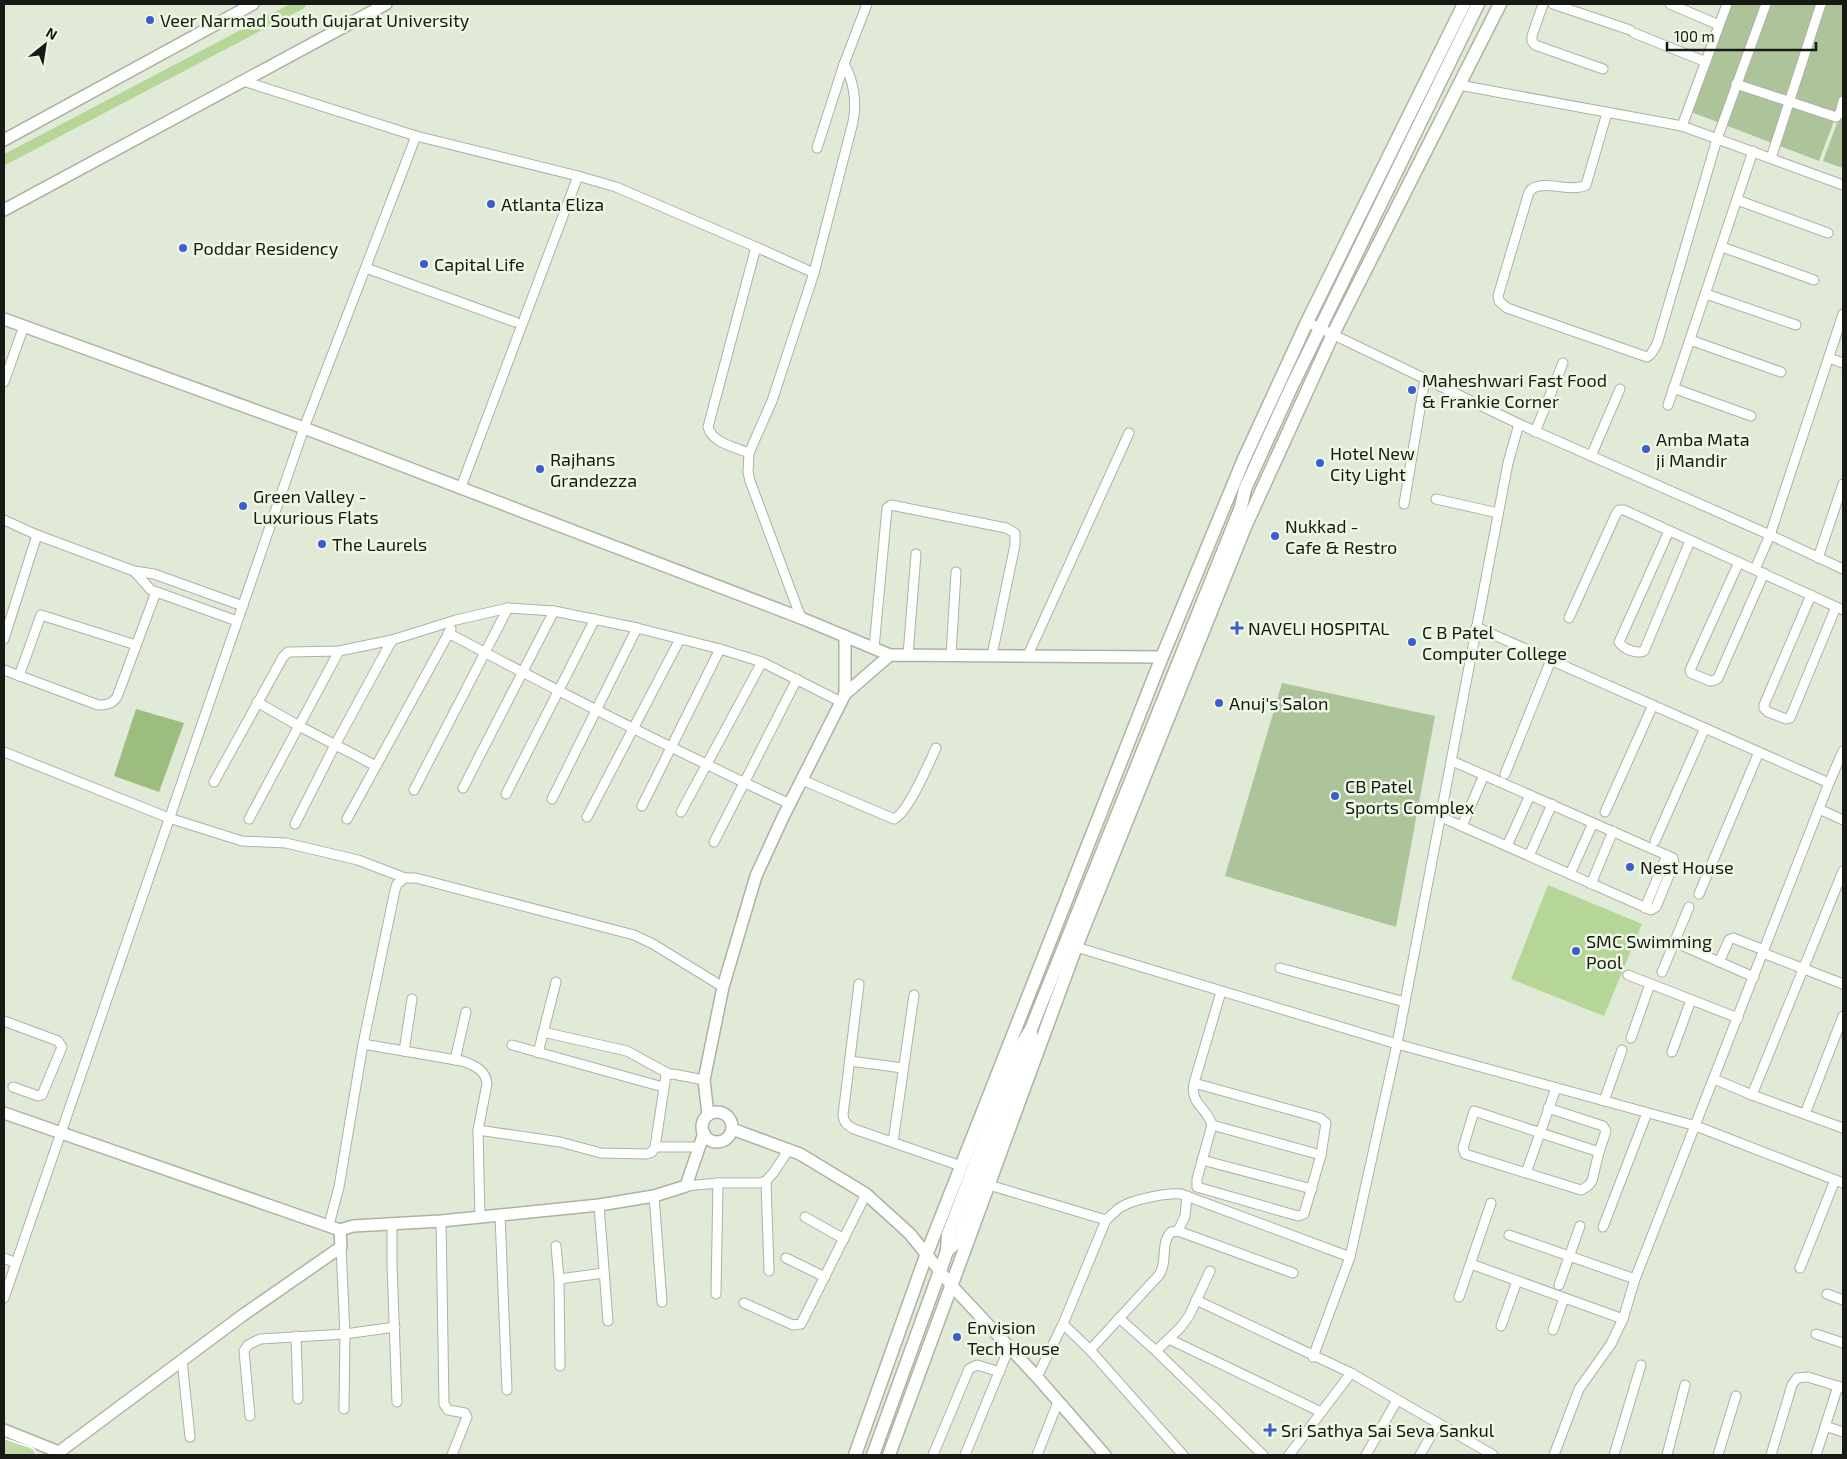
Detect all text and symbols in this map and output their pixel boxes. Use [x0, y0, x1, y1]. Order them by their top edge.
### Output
place label: Veer Narmad South Gujarat University [160, 9, 470, 31]
marker: Veer Narmad South Gujarat University [144, 14, 156, 26]
north arrow [20, 20, 70, 70]
scale bar [1667, 20, 1816, 52]
text: N [43, 23, 60, 43]
text: 100 m [1674, 27, 1715, 45]
place label: Atlanta Eliza [501, 193, 604, 215]
marker: Atlanta Eliza [485, 198, 497, 210]
place label: Poddar Residency [193, 237, 339, 259]
marker: Poddar Residency [177, 242, 189, 254]
place label: Capital Life [434, 253, 525, 275]
marker: Capital Life [418, 258, 430, 270]
place label: Maheshwari Fast Food & Frankie Corner [1422, 369, 1607, 412]
marker: Maheshwari Fast Food & Frankie Corner [1406, 384, 1418, 396]
place label: Amba Mata ji Mandir [1656, 428, 1750, 471]
place label: Hotel New City Light [1330, 442, 1415, 485]
marker: Amba Mata ji Mandir [1640, 443, 1652, 455]
place label: Rajhans Grandezza [550, 448, 637, 491]
marker: Hotel New City Light [1314, 457, 1326, 469]
marker: Rajhans Grandezza [534, 463, 546, 475]
place label: Green Valley - Luxurious Flats [253, 485, 379, 528]
marker: Green Valley - Luxurious Flats [237, 500, 249, 512]
place label: Nukkad - Cafe & Restro [1285, 515, 1397, 558]
marker: Nukkad - Cafe & Restro [1269, 530, 1281, 542]
place label: The Laurels [332, 533, 427, 555]
marker: The Laurels [316, 538, 328, 550]
place label: NAVELI HOSPITAL [1248, 617, 1390, 639]
marker: NAVELI HOSPITAL [1230, 621, 1244, 635]
place label: C B Patel Computer College [1422, 621, 1567, 664]
marker: C B Patel Computer College [1406, 636, 1418, 648]
place label: Anuj's Salon [1229, 692, 1328, 714]
marker: Anuj's Salon [1213, 697, 1225, 709]
place label: CB Patel Sports Complex [1345, 775, 1475, 818]
marker: CB Patel Sports Complex [1329, 790, 1341, 802]
place label: Nest House [1640, 856, 1734, 878]
marker: Nest House [1624, 861, 1636, 873]
place label: SMC Swimming Pool [1586, 930, 1712, 973]
marker: SMC Swimming Pool [1570, 945, 1582, 957]
place label: Envision Tech House [967, 1316, 1060, 1359]
marker: Envision Tech House [951, 1331, 963, 1343]
place label: Sri Sathya Sai Seva Sankul [1281, 1419, 1495, 1441]
marker: Sri Sathya Sai Seva Sankul [1263, 1423, 1277, 1437]

